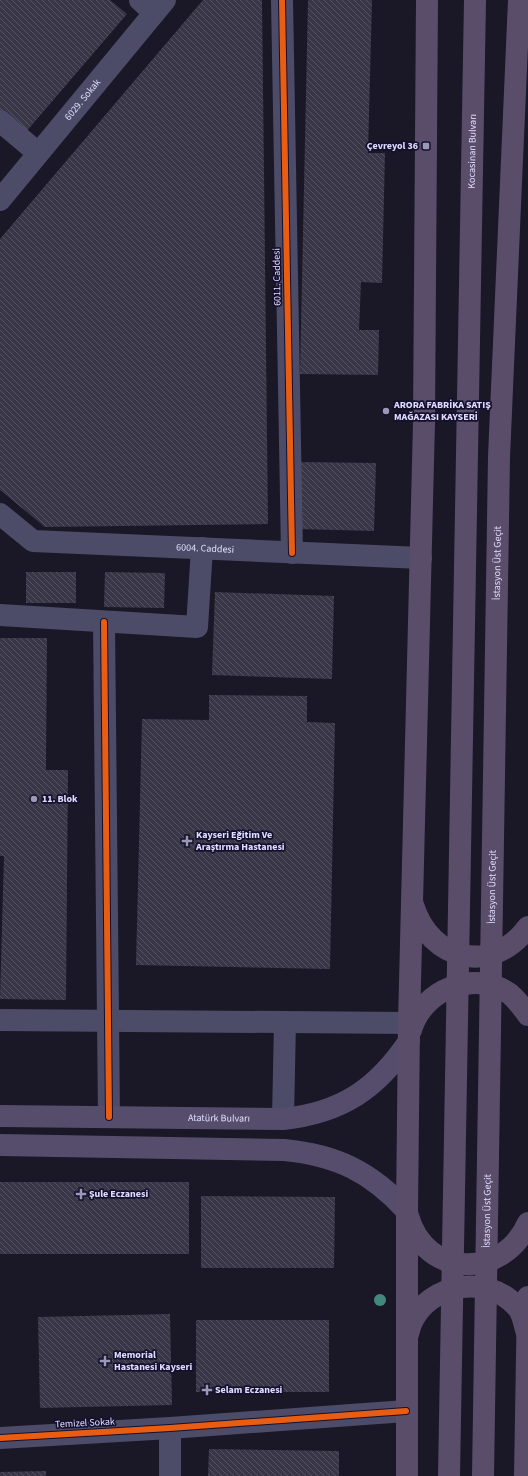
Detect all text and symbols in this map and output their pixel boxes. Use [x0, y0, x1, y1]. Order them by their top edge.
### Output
street label: 6029. Sokak [61, 76, 104, 123]
street label: Kocasinan Bulvarı [465, 114, 480, 189]
place label: Çevreyol 36 [367, 139, 418, 153]
marker: Çevreyol 36 [421, 141, 431, 151]
street label: 6011. Caddesi [269, 248, 285, 306]
place label: ARORA FABRİKA SATIŞ MAĞAZASI KAYSERİ [393, 398, 491, 424]
marker: ARORA FABRİKA SATIŞ MAĞAZASI KAYSERİ [381, 406, 391, 416]
street label: İstasyon Üst Geçit [490, 525, 505, 600]
street label: 6004. Caddesi [176, 540, 234, 557]
place label: 11. Blok [42, 792, 78, 806]
marker: 11. Blok [29, 794, 39, 804]
place label: Kayseri Eğitim Ve Araştırma Hastanesi [195, 828, 285, 854]
marker: Kayseri Eğitim Ve Araştırma Hastanesi [181, 835, 193, 847]
street label: İstasyon Üst Geçit [485, 849, 500, 924]
street label: Atatürk Bulvarı [188, 1111, 250, 1126]
street label: İstasyon Üst Geçit [480, 1173, 495, 1248]
place label: Şule Eczanesi [89, 1187, 148, 1201]
marker: Şule Eczanesi [76, 1189, 86, 1199]
place label: Memorial Hastanesi Kayseri [114, 1348, 192, 1374]
marker: Memorial Hastanesi Kayseri [99, 1355, 111, 1367]
place label: Selam Eczanesi [215, 1383, 283, 1397]
marker: Selam Eczanesi [202, 1385, 212, 1395]
street label: Temizel Sokak [55, 1414, 115, 1432]

